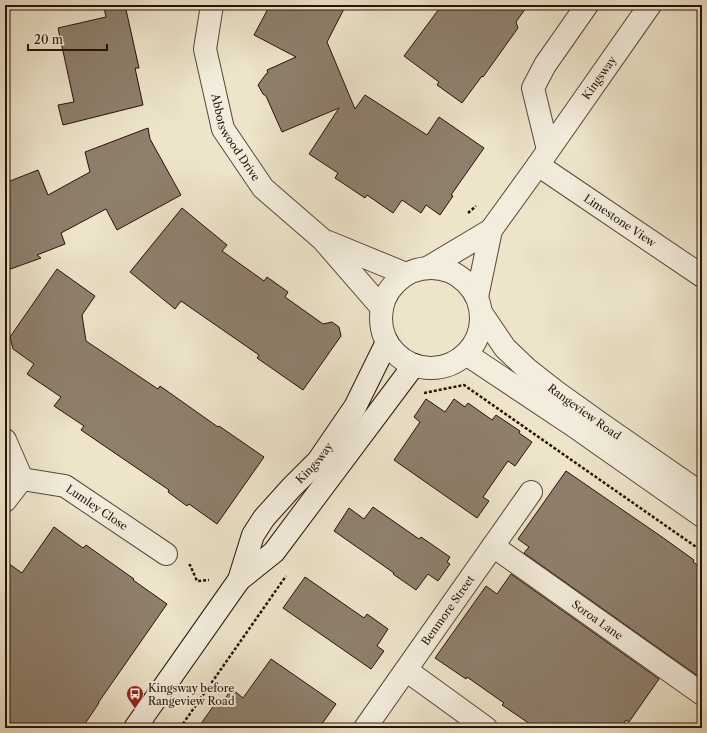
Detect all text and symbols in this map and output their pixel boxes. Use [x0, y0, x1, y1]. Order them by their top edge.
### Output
scale bar [28, 26, 107, 52]
text: 20 m [34, 32, 63, 47]
street label: Kingsway [579, 53, 620, 102]
street label: Abbotswood Drive [208, 91, 263, 184]
street label: Limestone View [581, 191, 660, 250]
street label: Rangeview Road [545, 381, 624, 443]
street label: Kingsway [293, 439, 336, 486]
street label: Lumley Close [63, 482, 131, 533]
street label: Benmore Street [418, 572, 477, 648]
street label: Soroa Lane [569, 597, 626, 643]
place label: Kingsway before Rangeview Road [148, 681, 235, 708]
bus stop icon: Kingsway before Rangeview Road [125, 684, 145, 709]

